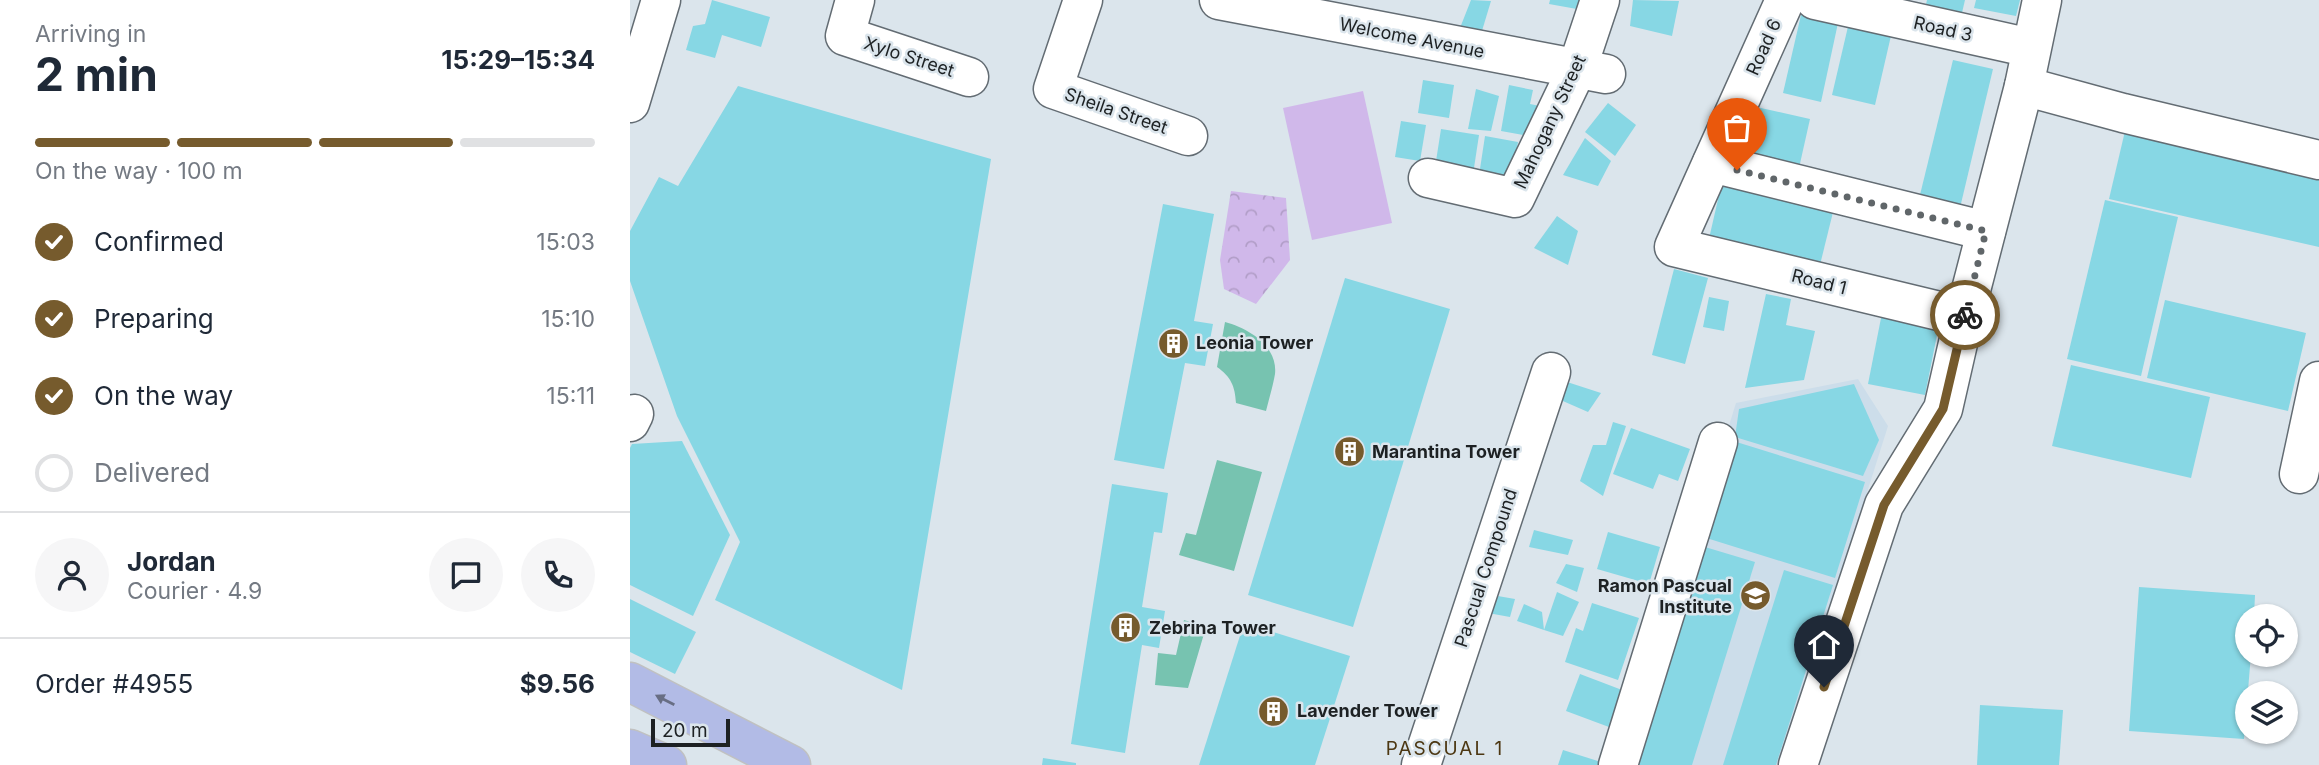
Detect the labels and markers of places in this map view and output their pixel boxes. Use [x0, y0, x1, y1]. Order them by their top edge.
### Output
pin [1707, 98, 1767, 170]
building icon: Leonia Tower [1156, 326, 1190, 360]
place label: Leonia Tower [1196, 332, 1313, 353]
building icon: Marantina Tower [1332, 435, 1366, 469]
place label: Marantina Tower [1372, 441, 1520, 462]
place label: Ramon Pascual Institute [1598, 575, 1732, 617]
school or university icon: Ramon Pascual Institute [1738, 579, 1772, 613]
building icon: Zebrina Tower [1109, 611, 1143, 645]
pin [1794, 615, 1854, 687]
place label: Zebrina Tower [1149, 617, 1276, 638]
building icon: Lavender Tower [1257, 694, 1291, 728]
place label: Lavender Tower [1297, 700, 1438, 721]

